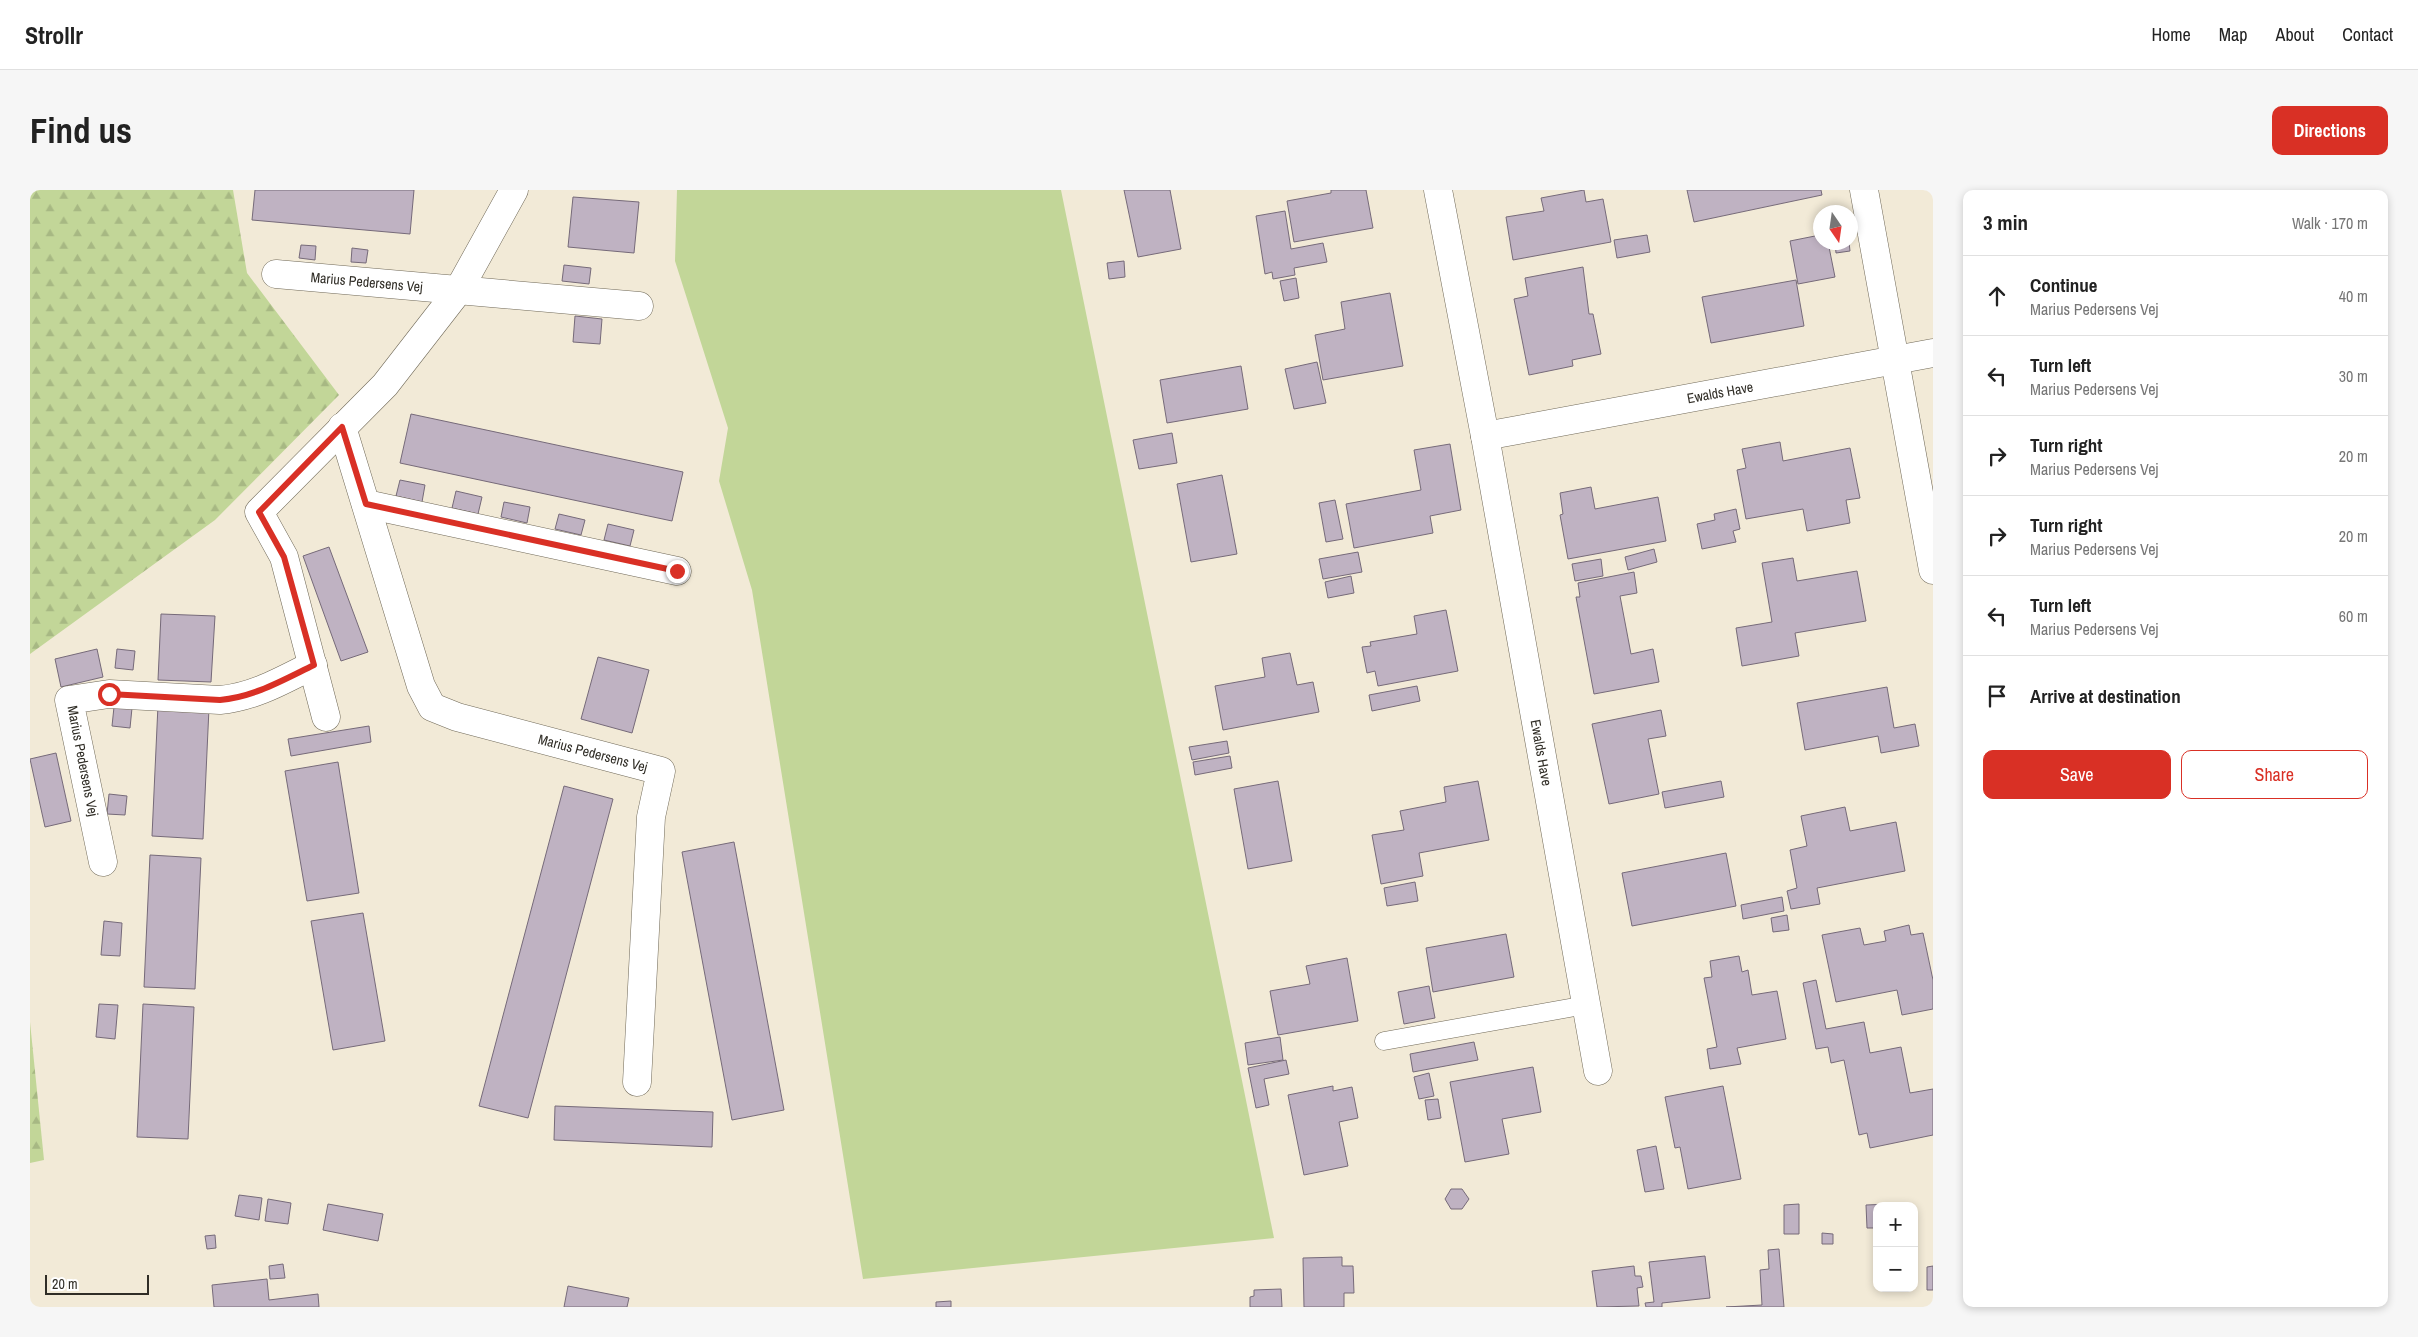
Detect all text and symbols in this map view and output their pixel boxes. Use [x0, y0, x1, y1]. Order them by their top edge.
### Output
text: Strollr [25, 19, 83, 51]
text: Home [2151, 22, 2191, 47]
text: Map [2219, 22, 2248, 47]
text: About [2276, 22, 2314, 47]
text: Contact [2342, 22, 2393, 47]
button: Directions [2272, 106, 2388, 155]
text: Find us [30, 107, 132, 154]
north arrow [1813, 205, 1858, 250]
text: 3 min [1983, 208, 2028, 237]
text: Walk · 170 m [2292, 212, 2368, 234]
street label: Marius Pedersens Vej [310, 268, 423, 296]
text: Continue [2030, 272, 2098, 298]
icon: ahead [1983, 282, 2011, 310]
text: 40 m [2339, 285, 2368, 307]
text: Marius Pedersens Vej [2030, 298, 2158, 320]
text: Turn left [2030, 352, 2091, 378]
icon: left [1983, 362, 2011, 390]
text: 30 m [2339, 365, 2368, 387]
street label: Ewalds Have [1685, 378, 1755, 407]
text: Marius Pedersens Vej [2030, 378, 2158, 400]
text: Turn right [2030, 432, 2102, 458]
icon: right [1983, 442, 2011, 470]
text: 20 m [2339, 445, 2368, 467]
text: Marius Pedersens Vej [2030, 458, 2158, 480]
text: Turn right [2030, 512, 2102, 538]
icon: right [1983, 522, 2011, 550]
text: 20 m [2339, 525, 2368, 547]
text: Marius Pedersens Vej [2030, 538, 2158, 560]
route end [666, 560, 689, 583]
text: Turn left [2030, 592, 2091, 618]
icon: left [1983, 602, 2011, 630]
text: 60 m [2339, 605, 2368, 627]
text: Marius Pedersens Vej [2030, 618, 2158, 640]
icon: arrive [1983, 682, 2011, 710]
route start [98, 683, 121, 706]
text: Arrive at destination [2030, 683, 2181, 709]
street label: Marius Pedersens Vej [63, 704, 103, 818]
street label: Ewalds Have [1527, 718, 1556, 787]
street label: Marius Pedersens Vej [536, 730, 650, 776]
button: Save [1983, 750, 2171, 799]
button: Share [2181, 750, 2368, 799]
map controls [1873, 1202, 1918, 1292]
button: + [1873, 1202, 1918, 1247]
button: − [1873, 1247, 1918, 1292]
scale bar [45, 1272, 149, 1295]
text: 20 m [52, 1275, 78, 1293]

